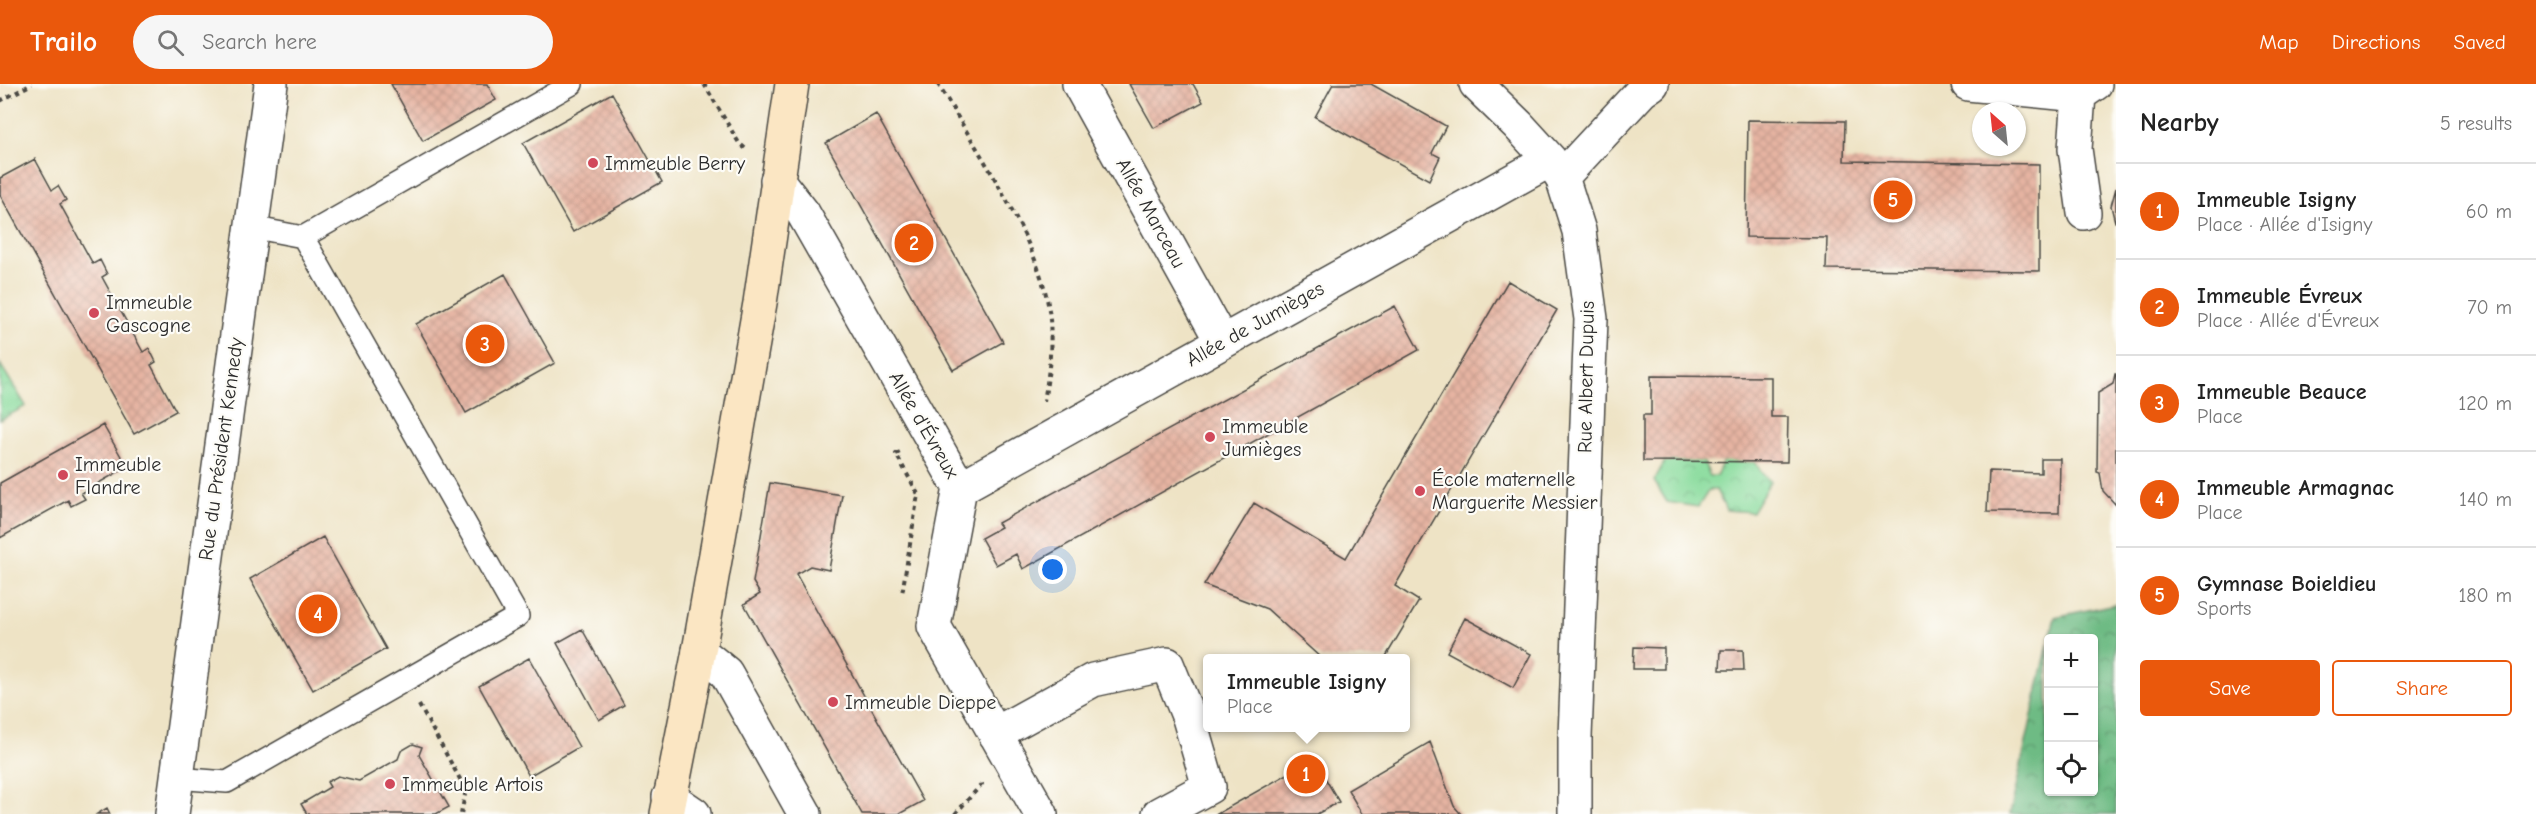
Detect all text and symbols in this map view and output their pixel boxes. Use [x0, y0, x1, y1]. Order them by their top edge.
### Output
search box [133, 15, 553, 69]
text: Trailo [30, 26, 97, 58]
icon: search [154, 26, 187, 59]
text: Search here [202, 29, 317, 55]
text: Map [2259, 30, 2299, 54]
text: Directions [2332, 30, 2421, 54]
text: Saved [2454, 30, 2506, 54]
north arrow [1972, 102, 2026, 156]
text: Nearby [2140, 108, 2219, 138]
text: 5 results [2440, 112, 2512, 135]
place label: Immeuble Berry [605, 152, 745, 175]
street label: Allée Marceau [1111, 154, 1191, 272]
marker: Immeuble Berry [586, 156, 600, 170]
pin: 5 [1874, 178, 1912, 222]
text: Immeuble Isigny [2197, 187, 2356, 213]
text: 1 [2156, 200, 2163, 223]
text: 60 m [2466, 200, 2512, 223]
text: Place · Allée d'Isigny [2197, 213, 2372, 236]
pin: 2 [894, 220, 934, 266]
street label: Allée de Jumièges [1182, 277, 1328, 371]
text: Immeuble Évreux [2197, 283, 2362, 309]
place label: Immeuble Gascogne [106, 291, 192, 337]
text: 2 [2155, 296, 2164, 319]
text: 70 m [2467, 296, 2512, 319]
street label: Rue Albert Dupuis [1573, 301, 1599, 453]
marker: Immeuble Gascogne [87, 306, 101, 320]
text: Place · Allée d'Évreux [2197, 309, 2379, 332]
pin: 3 [466, 322, 504, 366]
street label: Rue du Président Kennedy [194, 336, 248, 562]
street label: Allée d'Évreux [884, 368, 964, 483]
text: Immeuble Beauce [2197, 379, 2366, 405]
text: 3 [2155, 392, 2164, 415]
text: 120 m [2458, 392, 2512, 415]
text: Place [2197, 405, 2243, 428]
place label: Immeuble Jumièges [1222, 415, 1308, 461]
marker: Immeuble Jumièges [1203, 430, 1217, 444]
place label: Immeuble Flandre [75, 453, 161, 499]
marker: Immeuble Flandre [56, 468, 70, 482]
place label: École maternelle Marguerite Messier [1432, 468, 1598, 514]
text: Immeuble Armagnac [2197, 475, 2394, 501]
marker: École maternelle Marguerite Messier [1413, 484, 1427, 498]
text: 4 [2155, 488, 2164, 511]
text: 140 m [2459, 488, 2512, 511]
text: Place [2197, 501, 2243, 524]
your location [1038, 555, 1067, 584]
text: Gymnase Boieldieu [2197, 571, 2376, 597]
text: 5 [2154, 584, 2165, 607]
text: 180 m [2458, 584, 2512, 607]
pin: 4 [298, 592, 338, 636]
text: Sports [2197, 597, 2251, 620]
map controls [2044, 634, 2098, 796]
button: + [2044, 634, 2098, 688]
popup [1203, 654, 1410, 732]
button: Save [2140, 660, 2320, 716]
button: Share [2332, 660, 2512, 716]
text: Immeuble Isigny [1227, 669, 1386, 695]
button: − [2044, 688, 2098, 742]
place label: Immeuble Dieppe [845, 691, 996, 714]
marker: Immeuble Dieppe [826, 695, 840, 709]
text: Place [1227, 695, 1272, 718]
button: locate [2044, 742, 2098, 796]
pin: 1 [1286, 752, 1326, 796]
place label: Immeuble Artois [402, 773, 543, 796]
marker: Immeuble Artois [383, 777, 397, 791]

